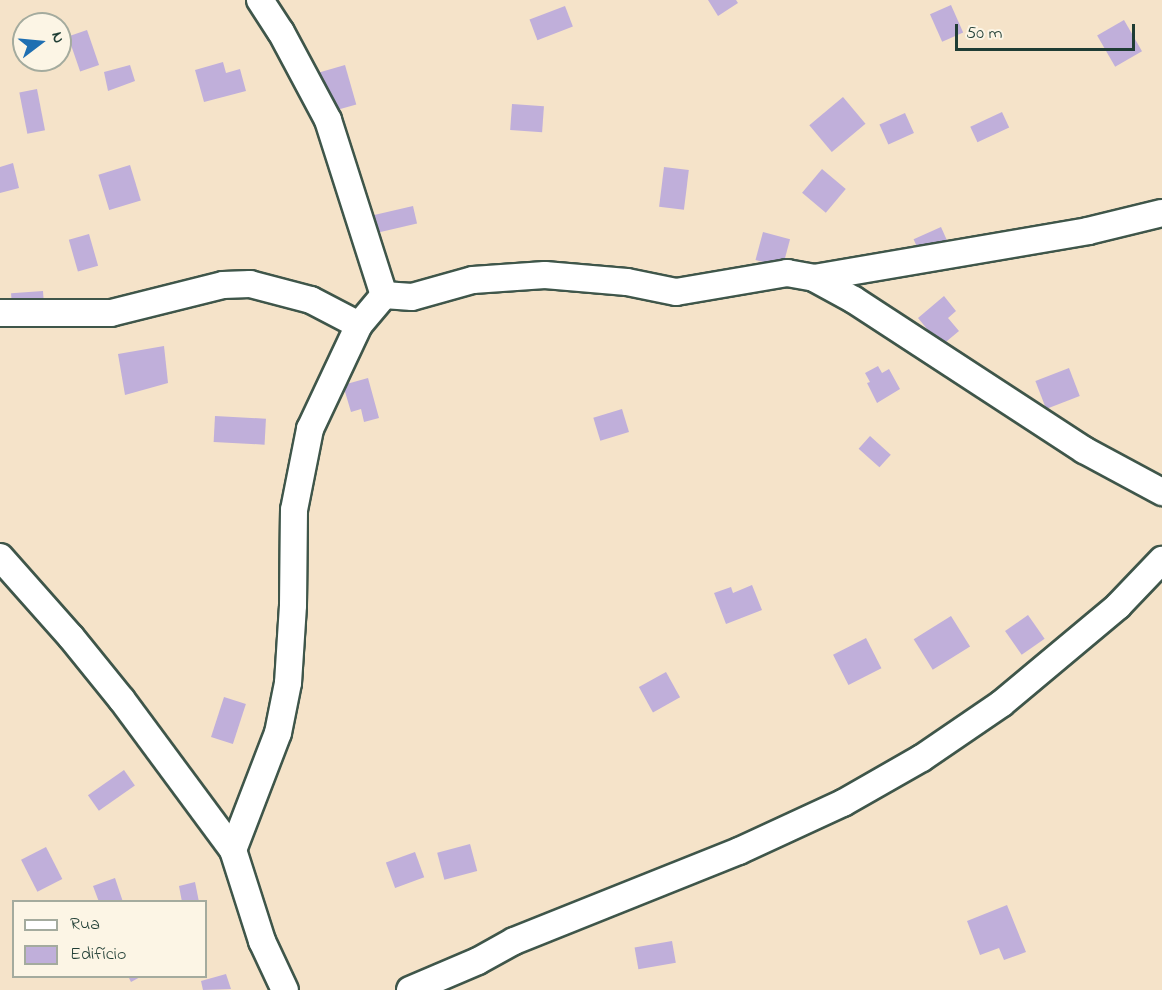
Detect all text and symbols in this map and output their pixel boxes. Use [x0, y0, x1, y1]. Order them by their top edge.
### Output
north arrow [12, 12, 72, 72]
scale bar [958, 12, 1138, 50]
text: 50 m [966, 21, 1003, 47]
text: N [44, 29, 70, 46]
legend [12, 900, 207, 978]
text: Rua [70, 912, 100, 938]
text: Edifício [70, 942, 126, 968]

